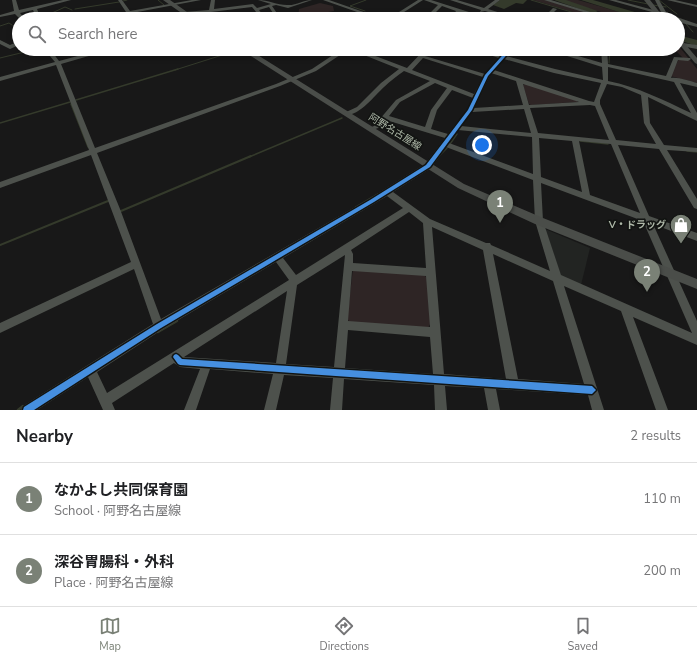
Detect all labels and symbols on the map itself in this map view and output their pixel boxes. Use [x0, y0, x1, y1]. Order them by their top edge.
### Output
street label: 阿野名古屋線 [366, 110, 424, 154]
your location [472, 135, 492, 155]
pin: 1 [487, 190, 513, 223]
shop icon: V・ドラッグ [668, 212, 694, 245]
place label: V・ドラッグ [608, 218, 666, 232]
pin: 2 [634, 259, 660, 292]

